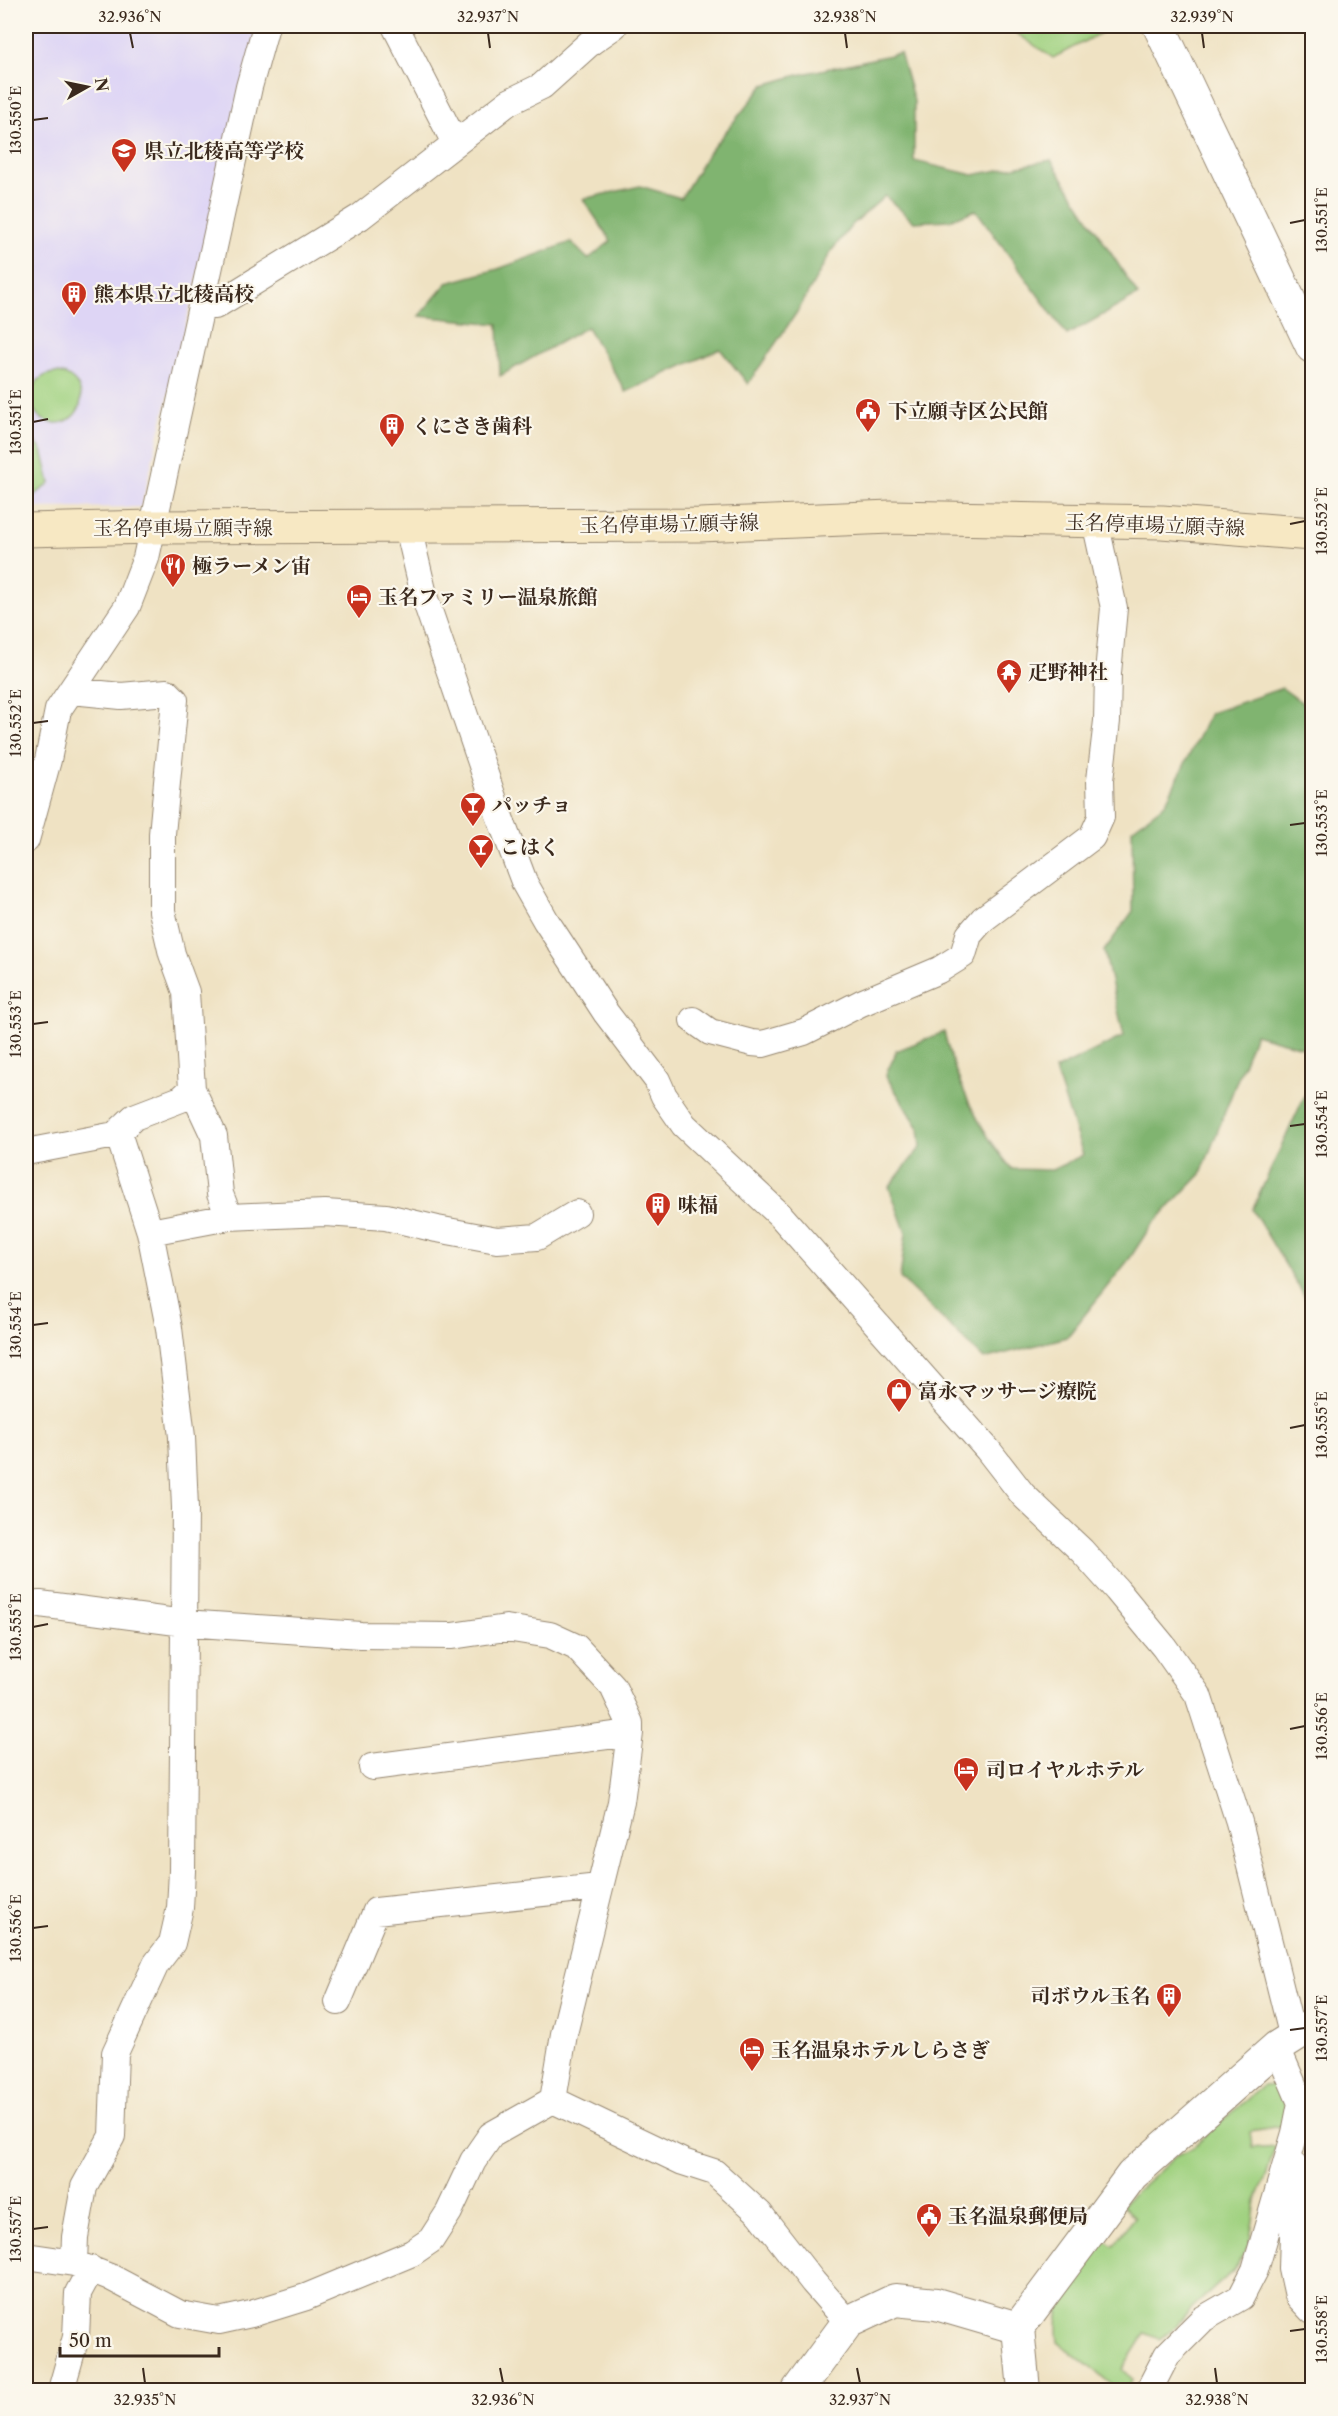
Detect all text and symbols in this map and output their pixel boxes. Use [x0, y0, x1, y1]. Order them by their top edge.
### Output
text: 32.936°N [98, 7, 162, 26]
text: 32.937°N [457, 7, 519, 26]
text: 32.938°N [813, 7, 877, 26]
text: 32.939°N [1170, 7, 1234, 26]
north arrow [57, 57, 117, 117]
text: N [91, 76, 113, 93]
text: 130.550°E [6, 86, 25, 154]
school or university icon: 県立北稜高等学校 [109, 136, 139, 174]
place label: 県立北稜高等学校 [144, 139, 304, 163]
text: 130.551°E [1312, 187, 1331, 253]
building icon: 熊本県立北稜高校 [59, 279, 89, 317]
place label: 熊本県立北稜高校 [94, 282, 254, 306]
text: 130.551°E [6, 389, 25, 455]
public building icon: 下立願寺区公民館 [853, 396, 883, 434]
place label: 下立願寺区公民館 [888, 399, 1048, 423]
building icon: くにさき歯科 [377, 411, 407, 449]
place label: くにさき歯科 [412, 414, 532, 438]
text: 130.552°E [1312, 487, 1331, 555]
street label: 玉名停車場立願寺線 [579, 510, 759, 538]
street label: 玉名停車場立願寺線 [1065, 510, 1245, 540]
street label: 玉名停車場立願寺線 [93, 516, 273, 540]
restaurant icon: 極ラーメン宙 [158, 551, 188, 589]
place label: 極ラーメン宙 [192, 554, 311, 578]
hotel icon: 玉名ファミリー温泉旅館 [344, 582, 374, 620]
place label: 玉名ファミリー温泉旅館 [378, 585, 598, 609]
temple icon: 疋野神社 [994, 657, 1024, 695]
place label: 疋野神社 [1028, 660, 1108, 684]
text: 130.552°E [6, 689, 25, 757]
text: 130.553°E [1312, 789, 1331, 857]
bar icon: パッチョ [458, 790, 488, 828]
place label: パッチョ [492, 793, 571, 817]
bar icon: こはく [466, 832, 496, 870]
place label: こはく [500, 835, 560, 859]
text: 130.553°E [6, 990, 25, 1058]
text: 130.554°E [1312, 1090, 1331, 1158]
building icon: 味福 [643, 1190, 673, 1228]
place label: 味福 [678, 1193, 718, 1217]
text: 130.554°E [6, 1291, 25, 1359]
shop icon: 富永マッサージ療院 [884, 1376, 914, 1414]
place label: 富永マッサージ療院 [918, 1379, 1097, 1403]
text: 130.555°E [1312, 1391, 1331, 1459]
text: 130.555°E [6, 1593, 25, 1661]
text: 130.556°E [1312, 1692, 1331, 1760]
hotel icon: 司ロイヤルホテル [951, 1755, 981, 1793]
place label: 司ロイヤルホテル [986, 1758, 1144, 1782]
text: 130.556°E [6, 1894, 25, 1962]
building icon: 司ボウル玉名 [1154, 1981, 1184, 2019]
place label: 司ボウル玉名 [1031, 1984, 1150, 2008]
text: 130.557°E [1312, 1995, 1331, 2061]
hotel icon: 玉名温泉ホテルしらさぎ [737, 2035, 767, 2073]
place label: 玉名温泉ホテルしらさぎ [771, 2038, 990, 2062]
text: 130.557°E [6, 2196, 25, 2262]
public building icon: 玉名温泉郵便局 [914, 2201, 944, 2239]
place label: 玉名温泉郵便局 [948, 2204, 1088, 2228]
text: 130.558°E [1312, 2295, 1331, 2363]
scale bar [60, 2320, 219, 2358]
text: 50 m [69, 2330, 112, 2352]
text: 32.935°N [114, 2390, 176, 2409]
text: 32.936°N [471, 2390, 535, 2409]
text: 32.937°N [829, 2390, 891, 2409]
text: 32.938°N [1185, 2390, 1249, 2409]

